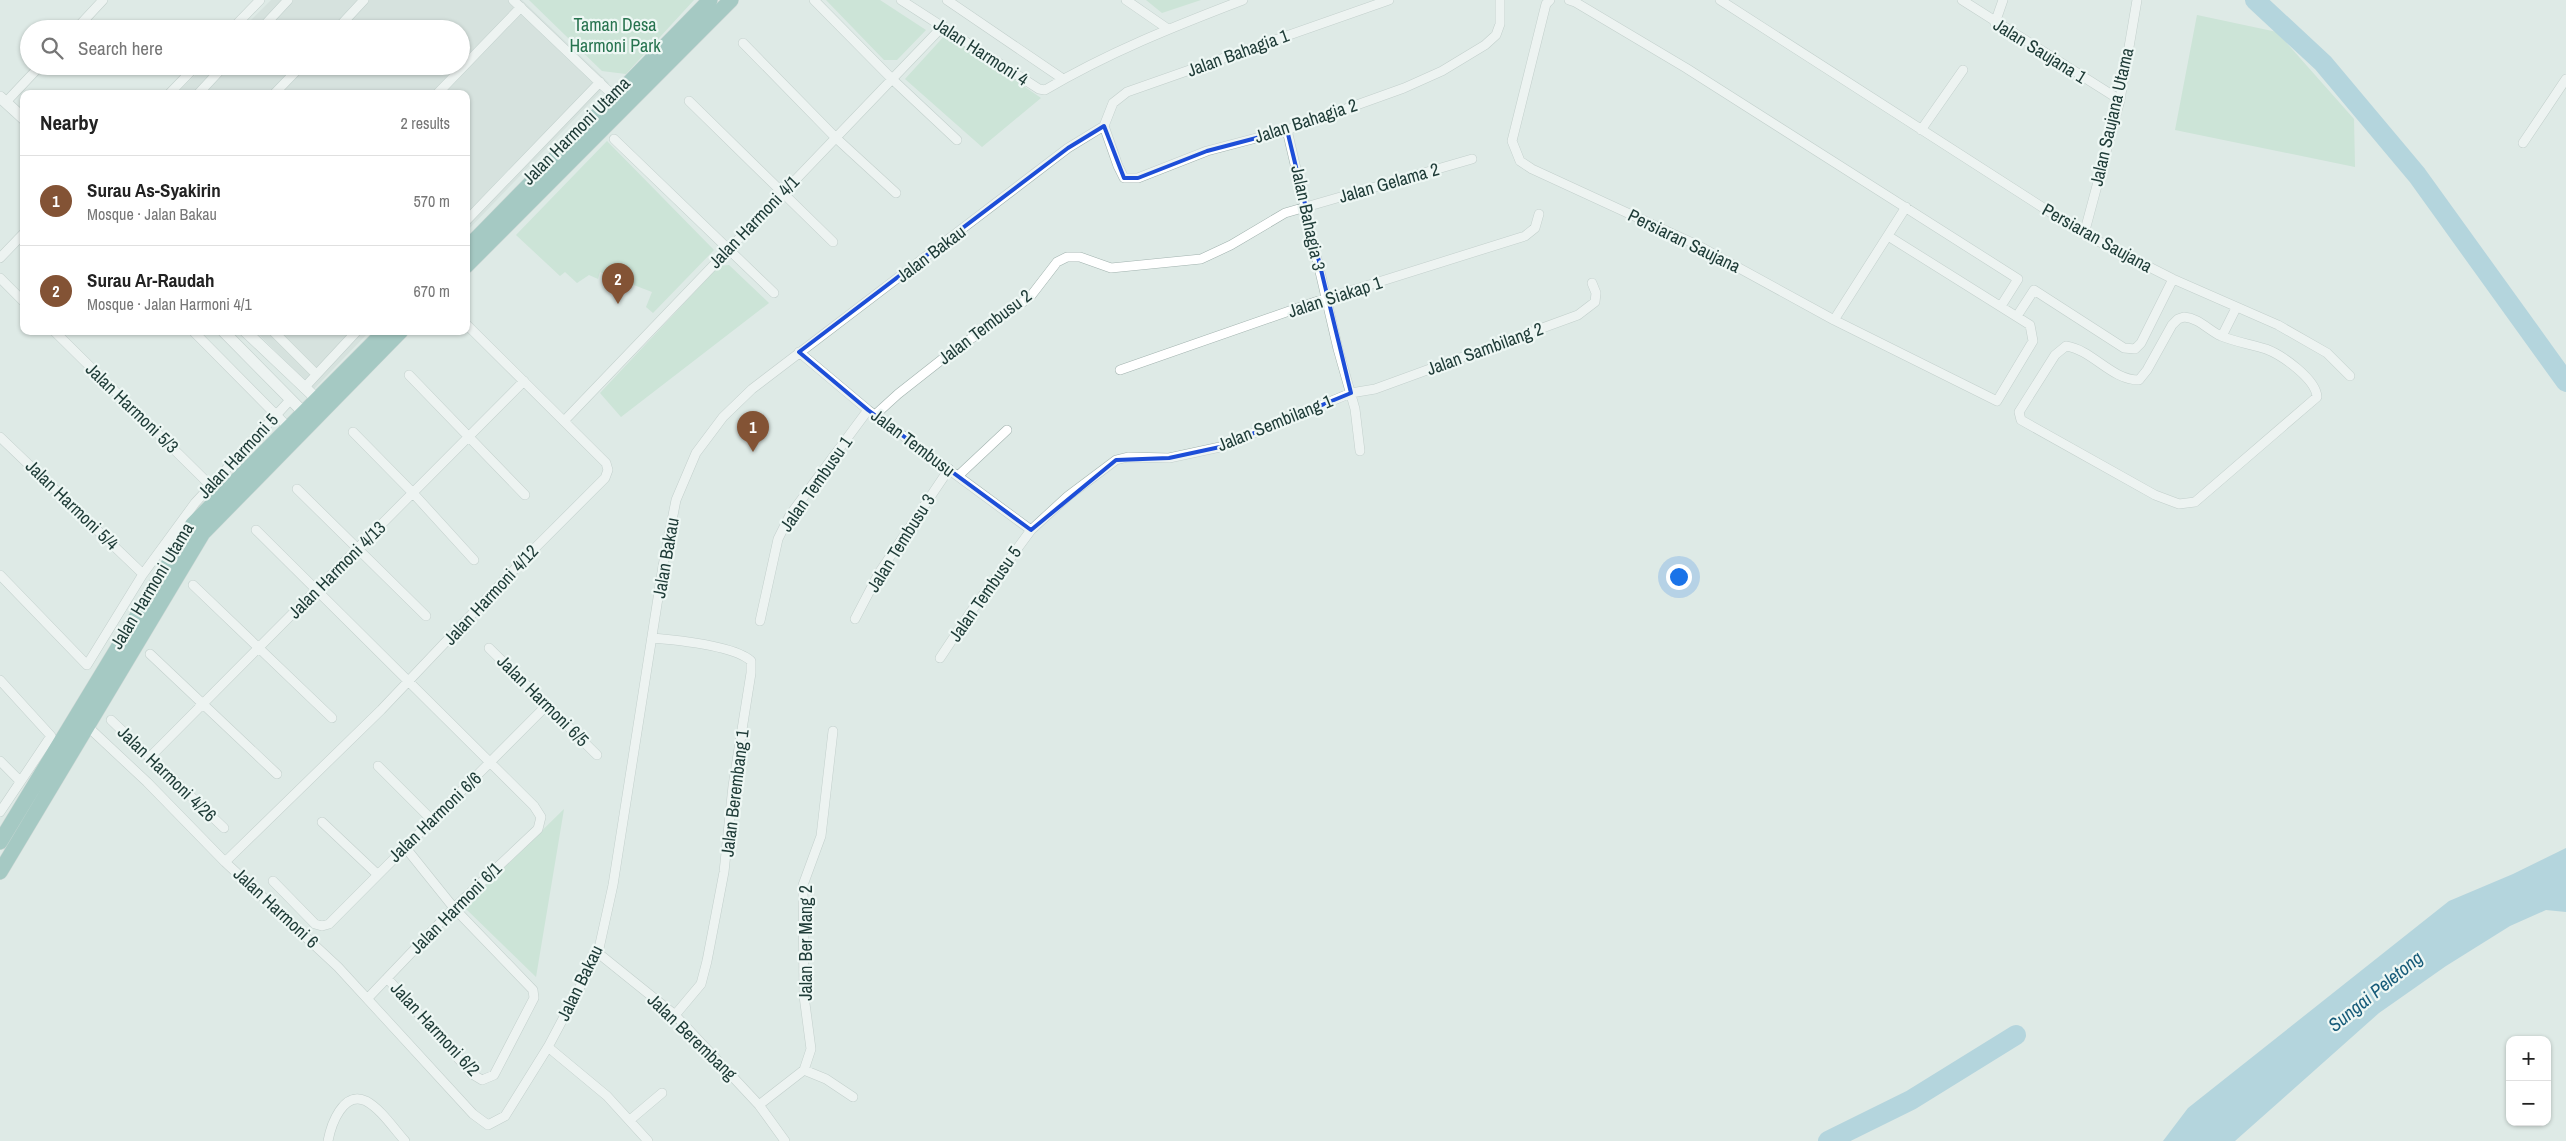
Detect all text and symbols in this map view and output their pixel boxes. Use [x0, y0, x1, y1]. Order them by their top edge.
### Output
park label: Taman Desa Harmoni Park [569, 12, 661, 58]
street label: Jalan Harmoni 4 [929, 12, 1033, 92]
street label: Jalan Saujana 1 [1989, 12, 2092, 90]
search box [20, 20, 470, 75]
street label: Jalan Bahagia 1 [1183, 22, 1293, 83]
icon: search [38, 34, 66, 62]
text: Search here [78, 35, 163, 61]
street label: Jalan Saujana Utama [2083, 45, 2140, 188]
street label: Jalan Harmoni Utama [516, 71, 635, 190]
street label: Jalan Bahagia 2 [1251, 92, 1360, 149]
text: Nearby [40, 108, 98, 137]
text: 2 results [400, 112, 450, 134]
street label: Jalan Gelama 2 [1336, 156, 1442, 209]
street label: Jalan Bahagia 3 [1285, 163, 1332, 273]
street label: Jalan Harmoni 4/1 [703, 169, 805, 274]
text: Surau As-Syakirin [87, 177, 221, 203]
text: 1 [52, 190, 60, 212]
text: 570 m [414, 190, 450, 212]
street label: Persiaran Saujana [2038, 197, 2157, 278]
text: Mosque · Jalan Bakau [87, 203, 217, 225]
street label: Persiaran Saujana [1624, 203, 1745, 279]
street label: Jalan Bakau [891, 219, 971, 288]
pin: 2 [602, 263, 634, 304]
text: Surau Ar-Raudah [87, 267, 215, 293]
street label: Jalan Siakap 1 [1285, 269, 1386, 324]
text: 2 [52, 280, 60, 302]
text: 670 m [414, 280, 450, 302]
street label: Jalan Tembusu 2 [933, 283, 1037, 370]
text: Mosque · Jalan Harmoni 4/1 [87, 293, 252, 315]
street label: Jalan Sambilang 2 [1423, 316, 1547, 381]
street label: Jalan Harmoni 5/3 [80, 357, 184, 459]
street label: Jalan Sembilang 1 [1213, 388, 1337, 457]
street label: Jalan Tembusu [866, 403, 960, 482]
street label: Jalan Harmoni 5 [192, 408, 284, 504]
pin: 1 [737, 411, 769, 452]
street label: Jalan Tembusu 1 [773, 430, 858, 536]
street label: Jalan Harmoni 5/4 [20, 454, 124, 556]
street label: Jalan Tembusu 3 [860, 489, 941, 597]
street label: Jalan Harmoni 4/13 [282, 515, 391, 624]
street label: Jalan Bakau [646, 516, 685, 600]
street label: Jalan Harmoni Utama [104, 518, 199, 654]
street label: Jalan Harmoni 4/12 [438, 539, 544, 650]
street label: Jalan Tembusu 5 [942, 541, 1027, 646]
your location [1666, 564, 1692, 590]
street label: Jalan Harmoni 6/5 [492, 649, 595, 752]
street label: Jalan Harmoni 4/26 [112, 720, 222, 827]
street label: Jalan Berembang 1 [714, 727, 755, 858]
street label: Jalan Harmoni 6/6 [383, 766, 487, 868]
street label: Jalan Harmoni 6/1 [404, 856, 508, 959]
street label: Jalan Harmoni 6 [228, 862, 324, 954]
street label: Jalan Ber Mang 2 [793, 885, 818, 1001]
street label: Jalan Bakau [551, 941, 609, 1025]
water label: Sungai Peletong [2322, 944, 2428, 1037]
street label: Jalan Harmoni 6/2 [385, 976, 486, 1081]
street label: Jalan Berembang [642, 987, 743, 1086]
map controls [2506, 1036, 2551, 1126]
button: + [2506, 1036, 2551, 1081]
button: − [2506, 1081, 2551, 1126]

